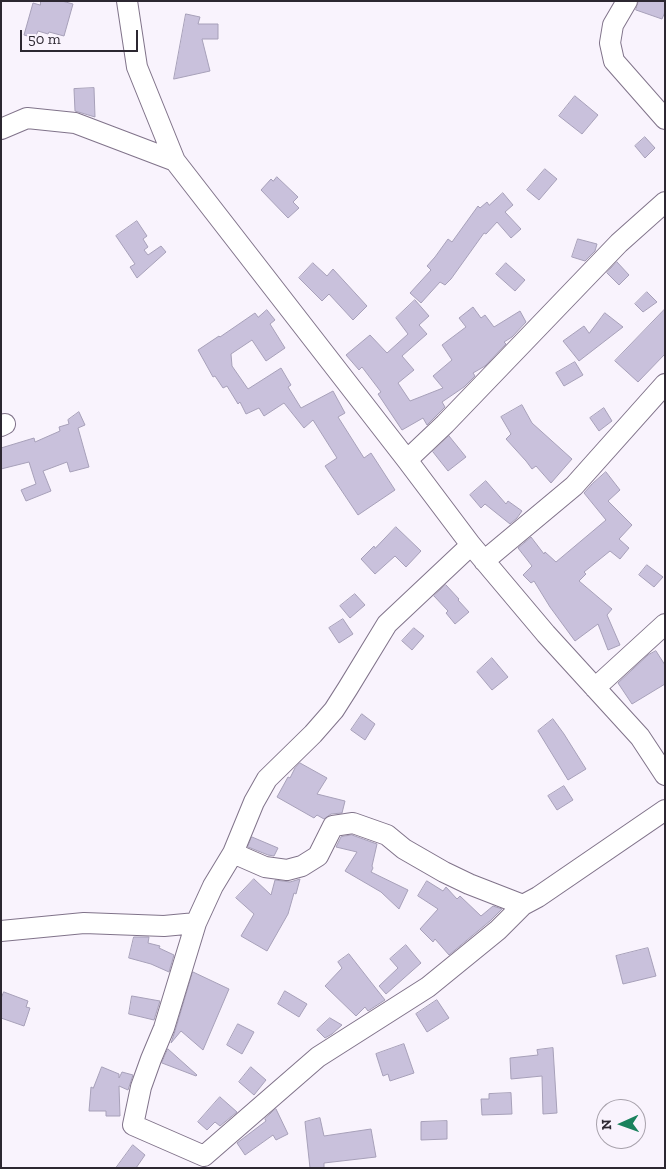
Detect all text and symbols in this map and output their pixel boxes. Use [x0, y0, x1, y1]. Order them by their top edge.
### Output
scale bar [22, 20, 140, 52]
text: 50 m [28, 30, 61, 48]
north arrow [596, 1099, 646, 1149]
text: N [598, 1119, 615, 1130]

